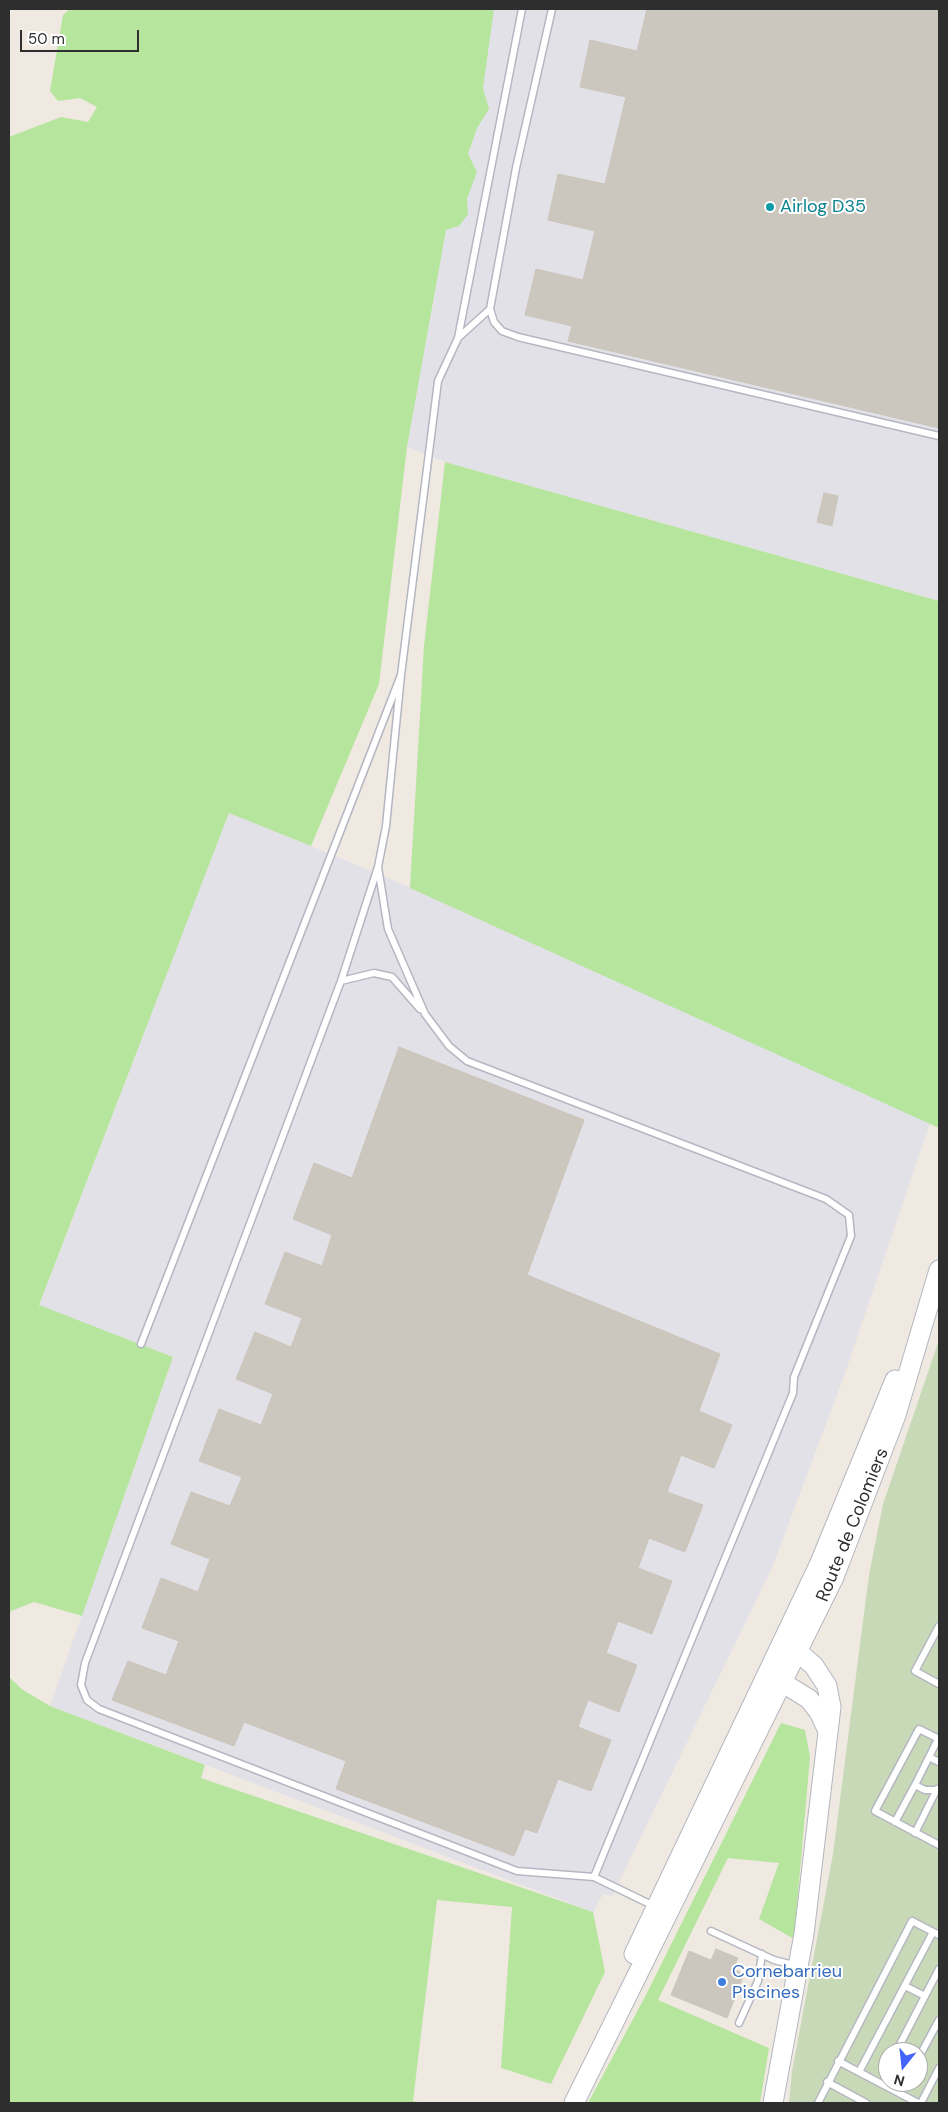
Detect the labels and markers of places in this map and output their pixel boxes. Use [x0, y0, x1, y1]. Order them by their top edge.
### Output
place label: Airlog D35 [780, 196, 866, 218]
marker: Airlog D35 [764, 201, 776, 213]
place label: Cornebarrieu Piscines [732, 1961, 842, 2004]
marker: Cornebarrieu Piscines [716, 1976, 728, 1988]

